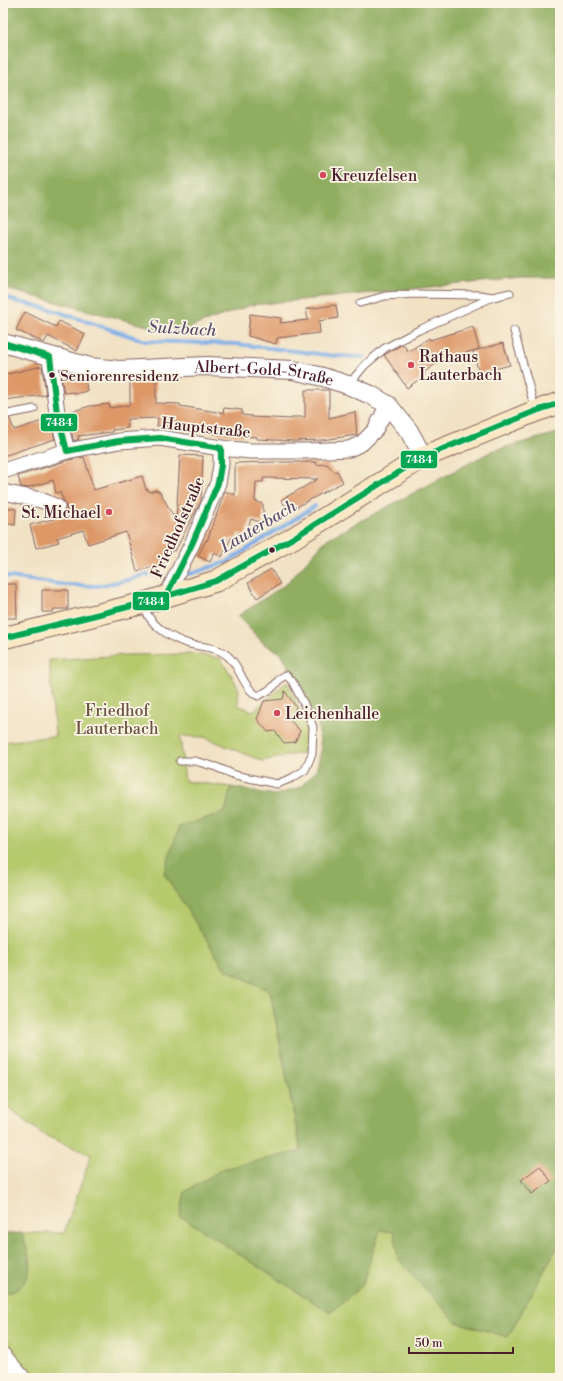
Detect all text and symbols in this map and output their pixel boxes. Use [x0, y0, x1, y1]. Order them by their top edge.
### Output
place label: Kreuzfelsen [331, 166, 418, 186]
marker: Kreuzfelsen [318, 170, 328, 180]
water label: Sulzbach [147, 316, 217, 342]
place label: Rathaus Lauterbach [419, 347, 502, 385]
street label: Albert-Gold-Straße [193, 357, 336, 391]
marker: Rathaus Lauterbach [406, 360, 416, 370]
place label: Seniorenresidenz [60, 367, 179, 386]
marker: Seniorenresidenz [47, 370, 57, 380]
line badge: 7484 [40, 413, 78, 432]
street label: Hauptstraße [160, 413, 252, 443]
text: 7484 [45, 416, 73, 430]
line badge: 7484 [400, 450, 438, 469]
text: 7484 [405, 453, 433, 467]
street label: Friedhofstraße [147, 474, 209, 581]
water label: Lauterbach [216, 495, 301, 559]
place label: St. Michael [21, 503, 101, 523]
marker: St. Michael [104, 507, 114, 517]
unlabelled marker [267, 545, 277, 555]
line badge: 7484 [132, 591, 170, 611]
text: 7484 [137, 595, 165, 609]
park label: Friedhof Lauterbach [76, 701, 159, 739]
place label: Leichenhalle [285, 704, 379, 724]
marker: Leichenhalle [272, 708, 282, 718]
scale bar [409, 1329, 513, 1355]
text: 50 m [415, 1336, 443, 1351]

